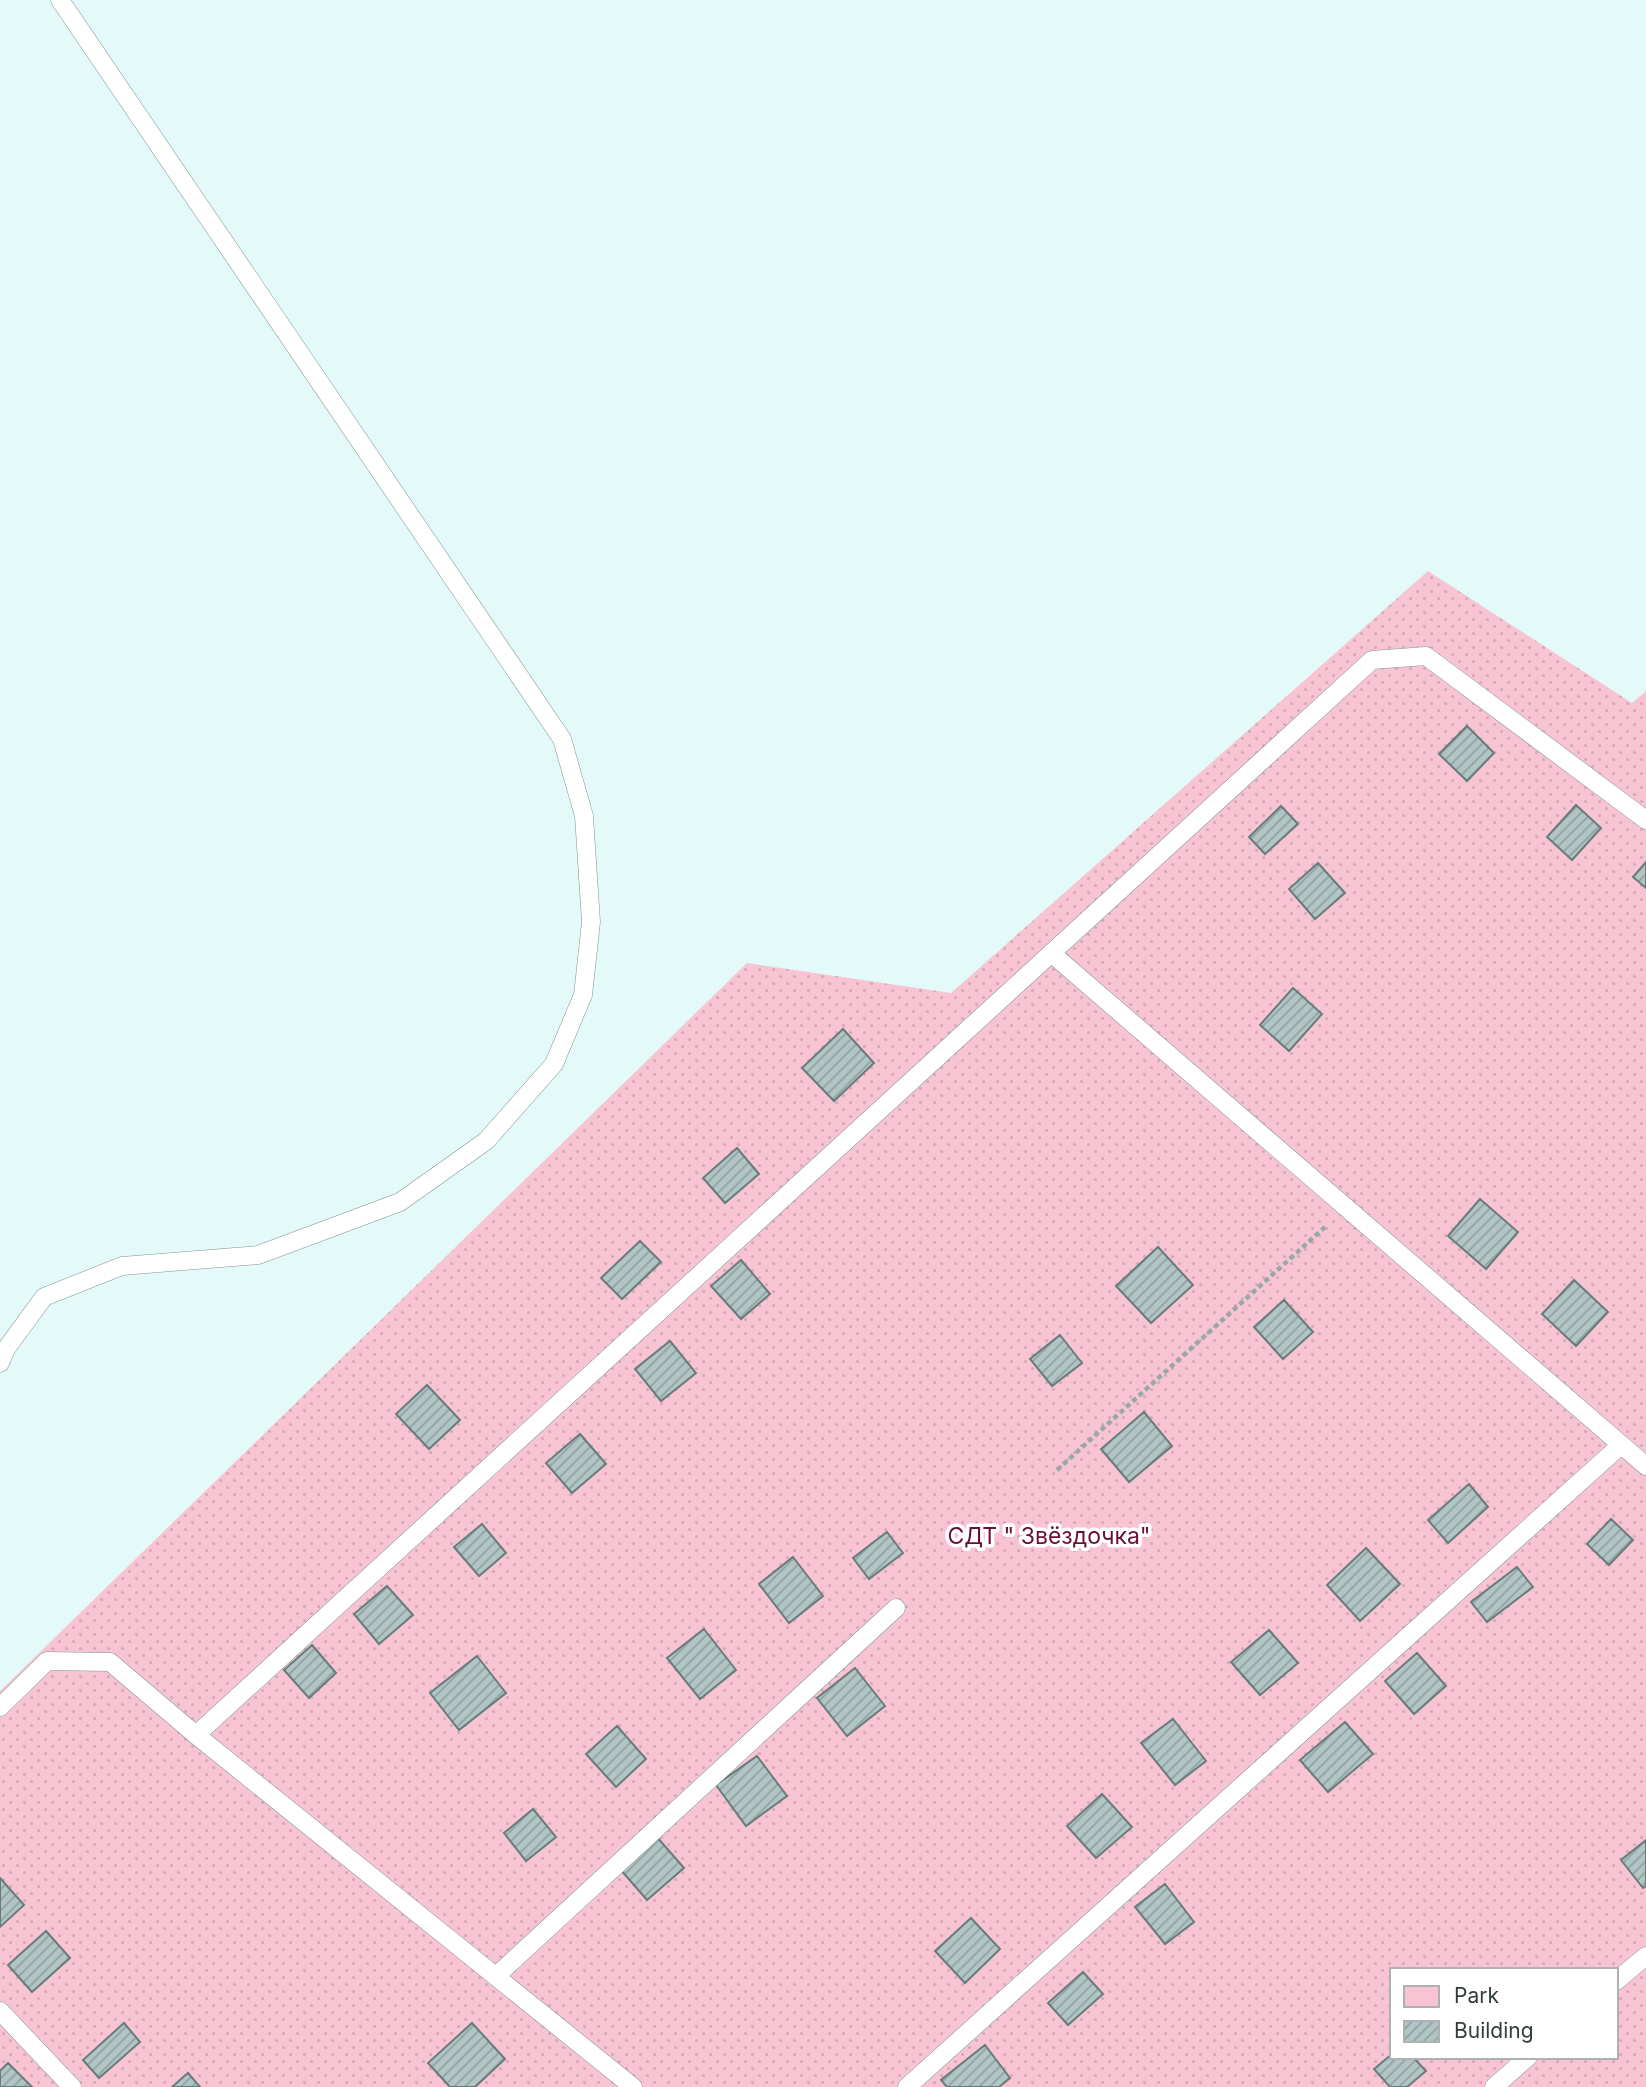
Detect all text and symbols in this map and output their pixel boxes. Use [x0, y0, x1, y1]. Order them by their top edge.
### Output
park label: СДТ " Звёздочка" [947, 1522, 1151, 1550]
legend [1390, 1968, 1618, 2059]
text: Park [1454, 1983, 1499, 2008]
text: Building [1454, 2018, 1534, 2043]

